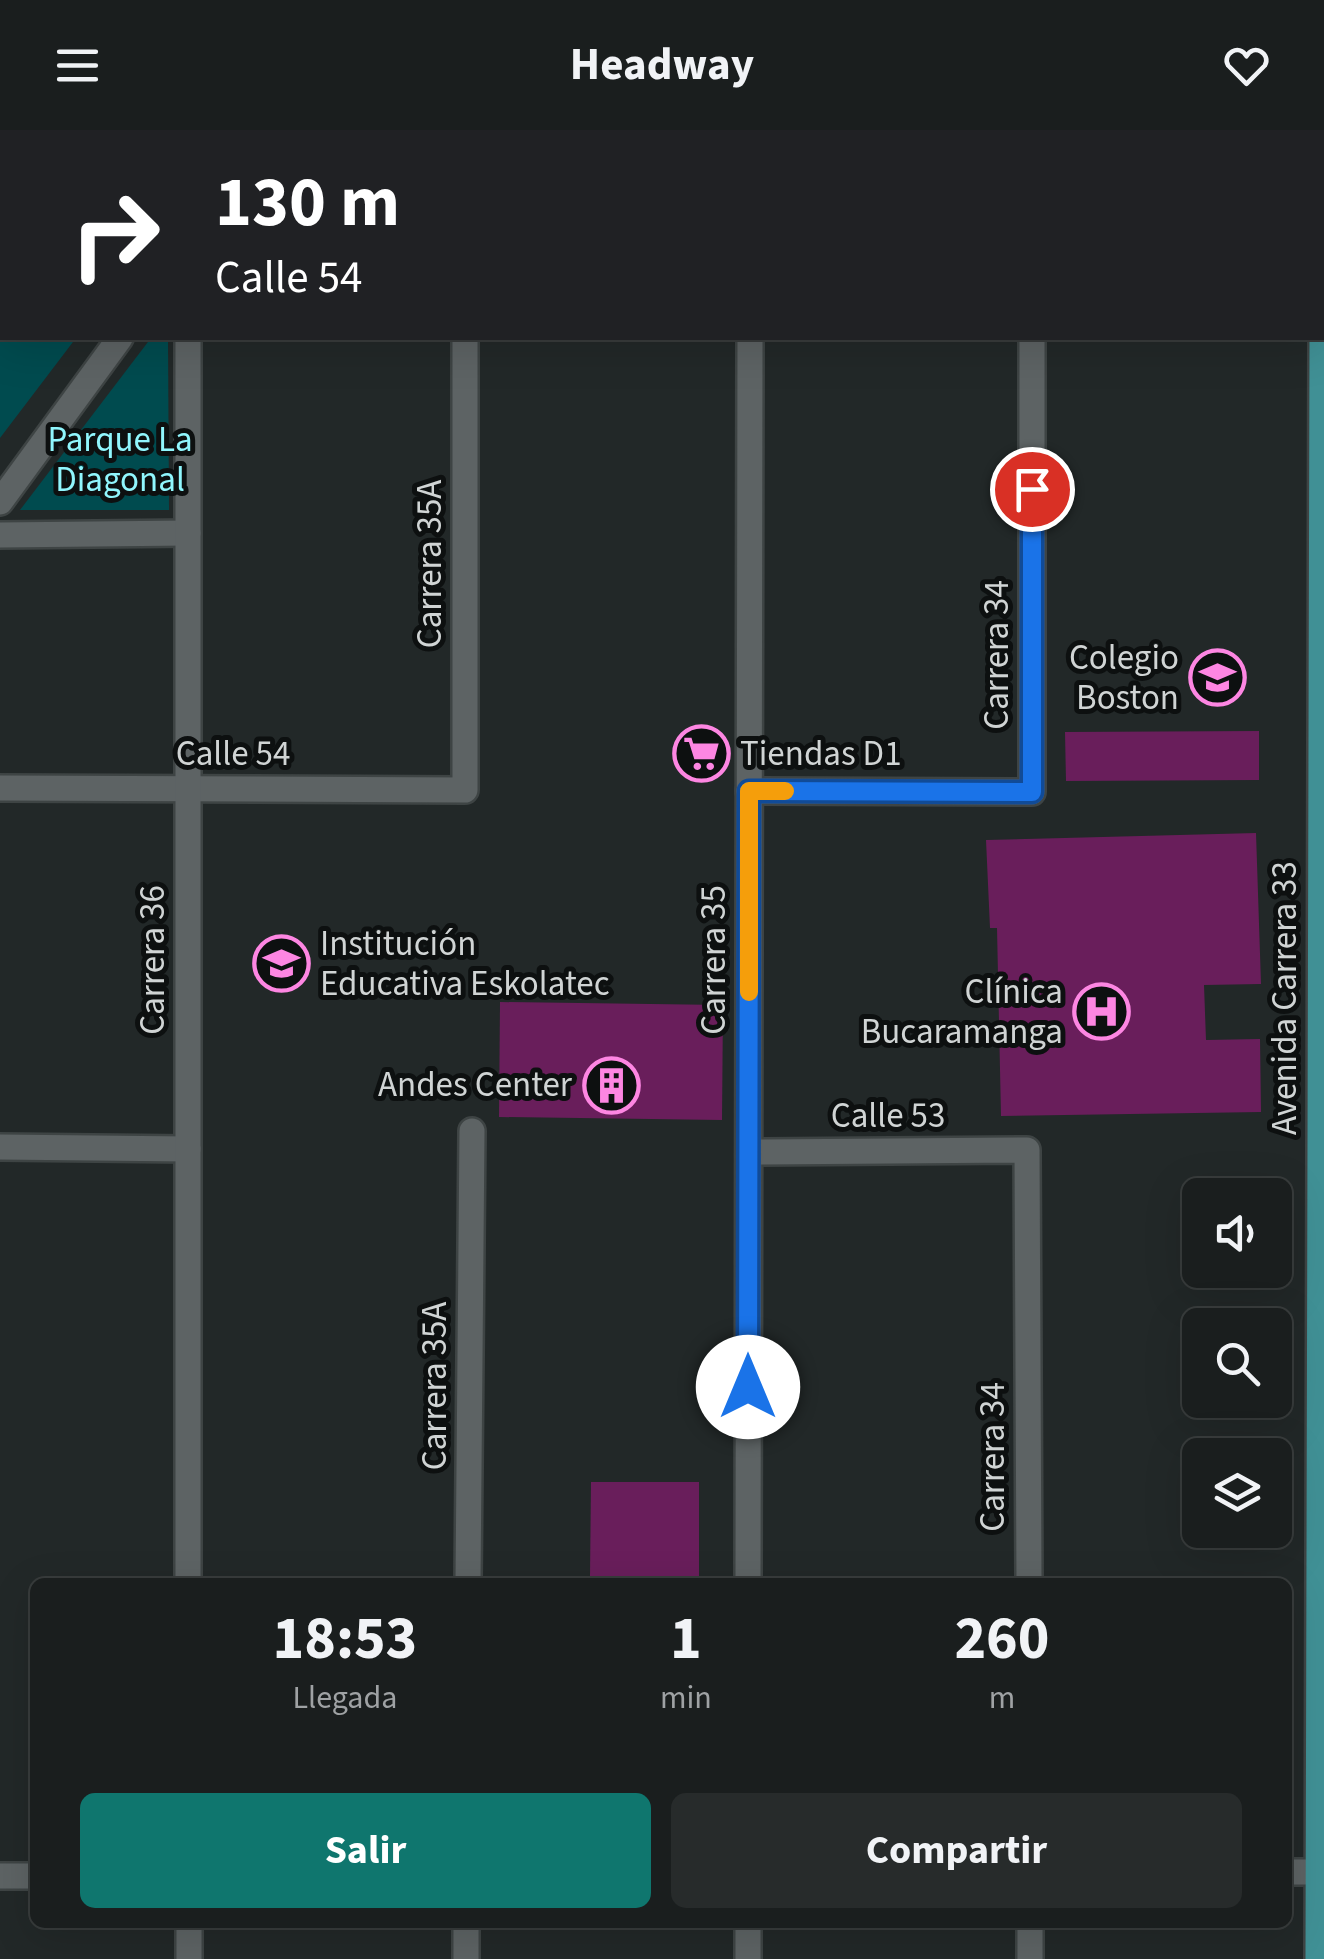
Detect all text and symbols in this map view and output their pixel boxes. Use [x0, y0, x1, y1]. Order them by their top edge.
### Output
text: Headway [570, 33, 754, 97]
icon: menu [50, 38, 105, 93]
icon: heart [1219, 38, 1274, 93]
text: 130 m [215, 153, 400, 253]
icon: right [50, 170, 180, 300]
text: Calle 54 [215, 246, 362, 310]
park label: Parque La Diagonal [47, 415, 193, 505]
pin [990, 447, 1075, 532]
icon: arrive [1005, 462, 1060, 517]
street label: Carrera 35A [405, 480, 455, 648]
street label: Carrera 34 [972, 580, 1022, 730]
place label: Colegio Boston [1069, 633, 1179, 723]
school or university icon: Colegio Boston [1188, 648, 1248, 708]
supermarket icon: Tiendas D1 [671, 724, 731, 784]
street label: Calle 54 [176, 729, 290, 779]
place label: Tiendas D1 [740, 729, 902, 779]
street label: Avenida Carrera 33 [1260, 861, 1310, 1135]
street label: Carrera 36 [128, 885, 178, 1035]
street label: Carrera 35 [689, 885, 739, 1035]
place label: Institución Educativa Eskolatec [320, 919, 610, 1009]
school or university icon: Institución Educativa Eskolatec [251, 934, 311, 994]
place label: Clínica Bucaramanga [861, 967, 1063, 1057]
hospital icon: Clínica Bucaramanga [1072, 982, 1132, 1042]
building icon: Andes Center [581, 1055, 641, 1115]
place label: Andes Center [378, 1060, 573, 1110]
street label: Calle 53 [831, 1091, 945, 1141]
map controls [1182, 1178, 1292, 1548]
button: sound [1182, 1178, 1292, 1288]
street label: Carrera 35A [410, 1302, 460, 1470]
button: search [1182, 1308, 1292, 1418]
position arrow [696, 1335, 800, 1439]
street label: Carrera 34 [968, 1382, 1018, 1532]
button: layers [1182, 1438, 1292, 1548]
text: 18:53 [273, 1597, 417, 1682]
text: 1 [670, 1597, 702, 1682]
text: 260 [954, 1597, 1049, 1682]
text: Llegada [293, 1675, 397, 1721]
text: min [660, 1675, 712, 1721]
text: m [989, 1675, 1015, 1721]
button: Salir [80, 1793, 651, 1908]
button: Compartir [671, 1793, 1242, 1908]

